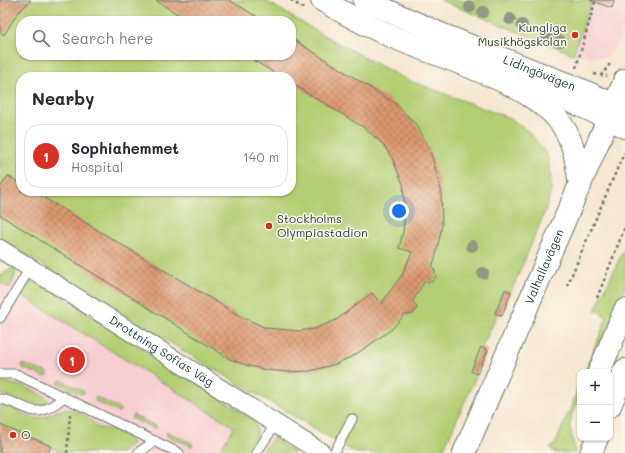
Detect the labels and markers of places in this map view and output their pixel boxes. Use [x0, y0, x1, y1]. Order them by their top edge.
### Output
place label: Kungliga Musikhögskolan [478, 19, 567, 49]
marker: Kungliga Musikhögskolan [570, 30, 580, 40]
place label: Stockholms Olympiastadion [277, 210, 368, 240]
marker: Stockholms Olympiastadion [264, 221, 274, 231]
pin: 1 [59, 345, 85, 375]
place label: O [21, 426, 31, 442]
marker: O [8, 430, 18, 440]

